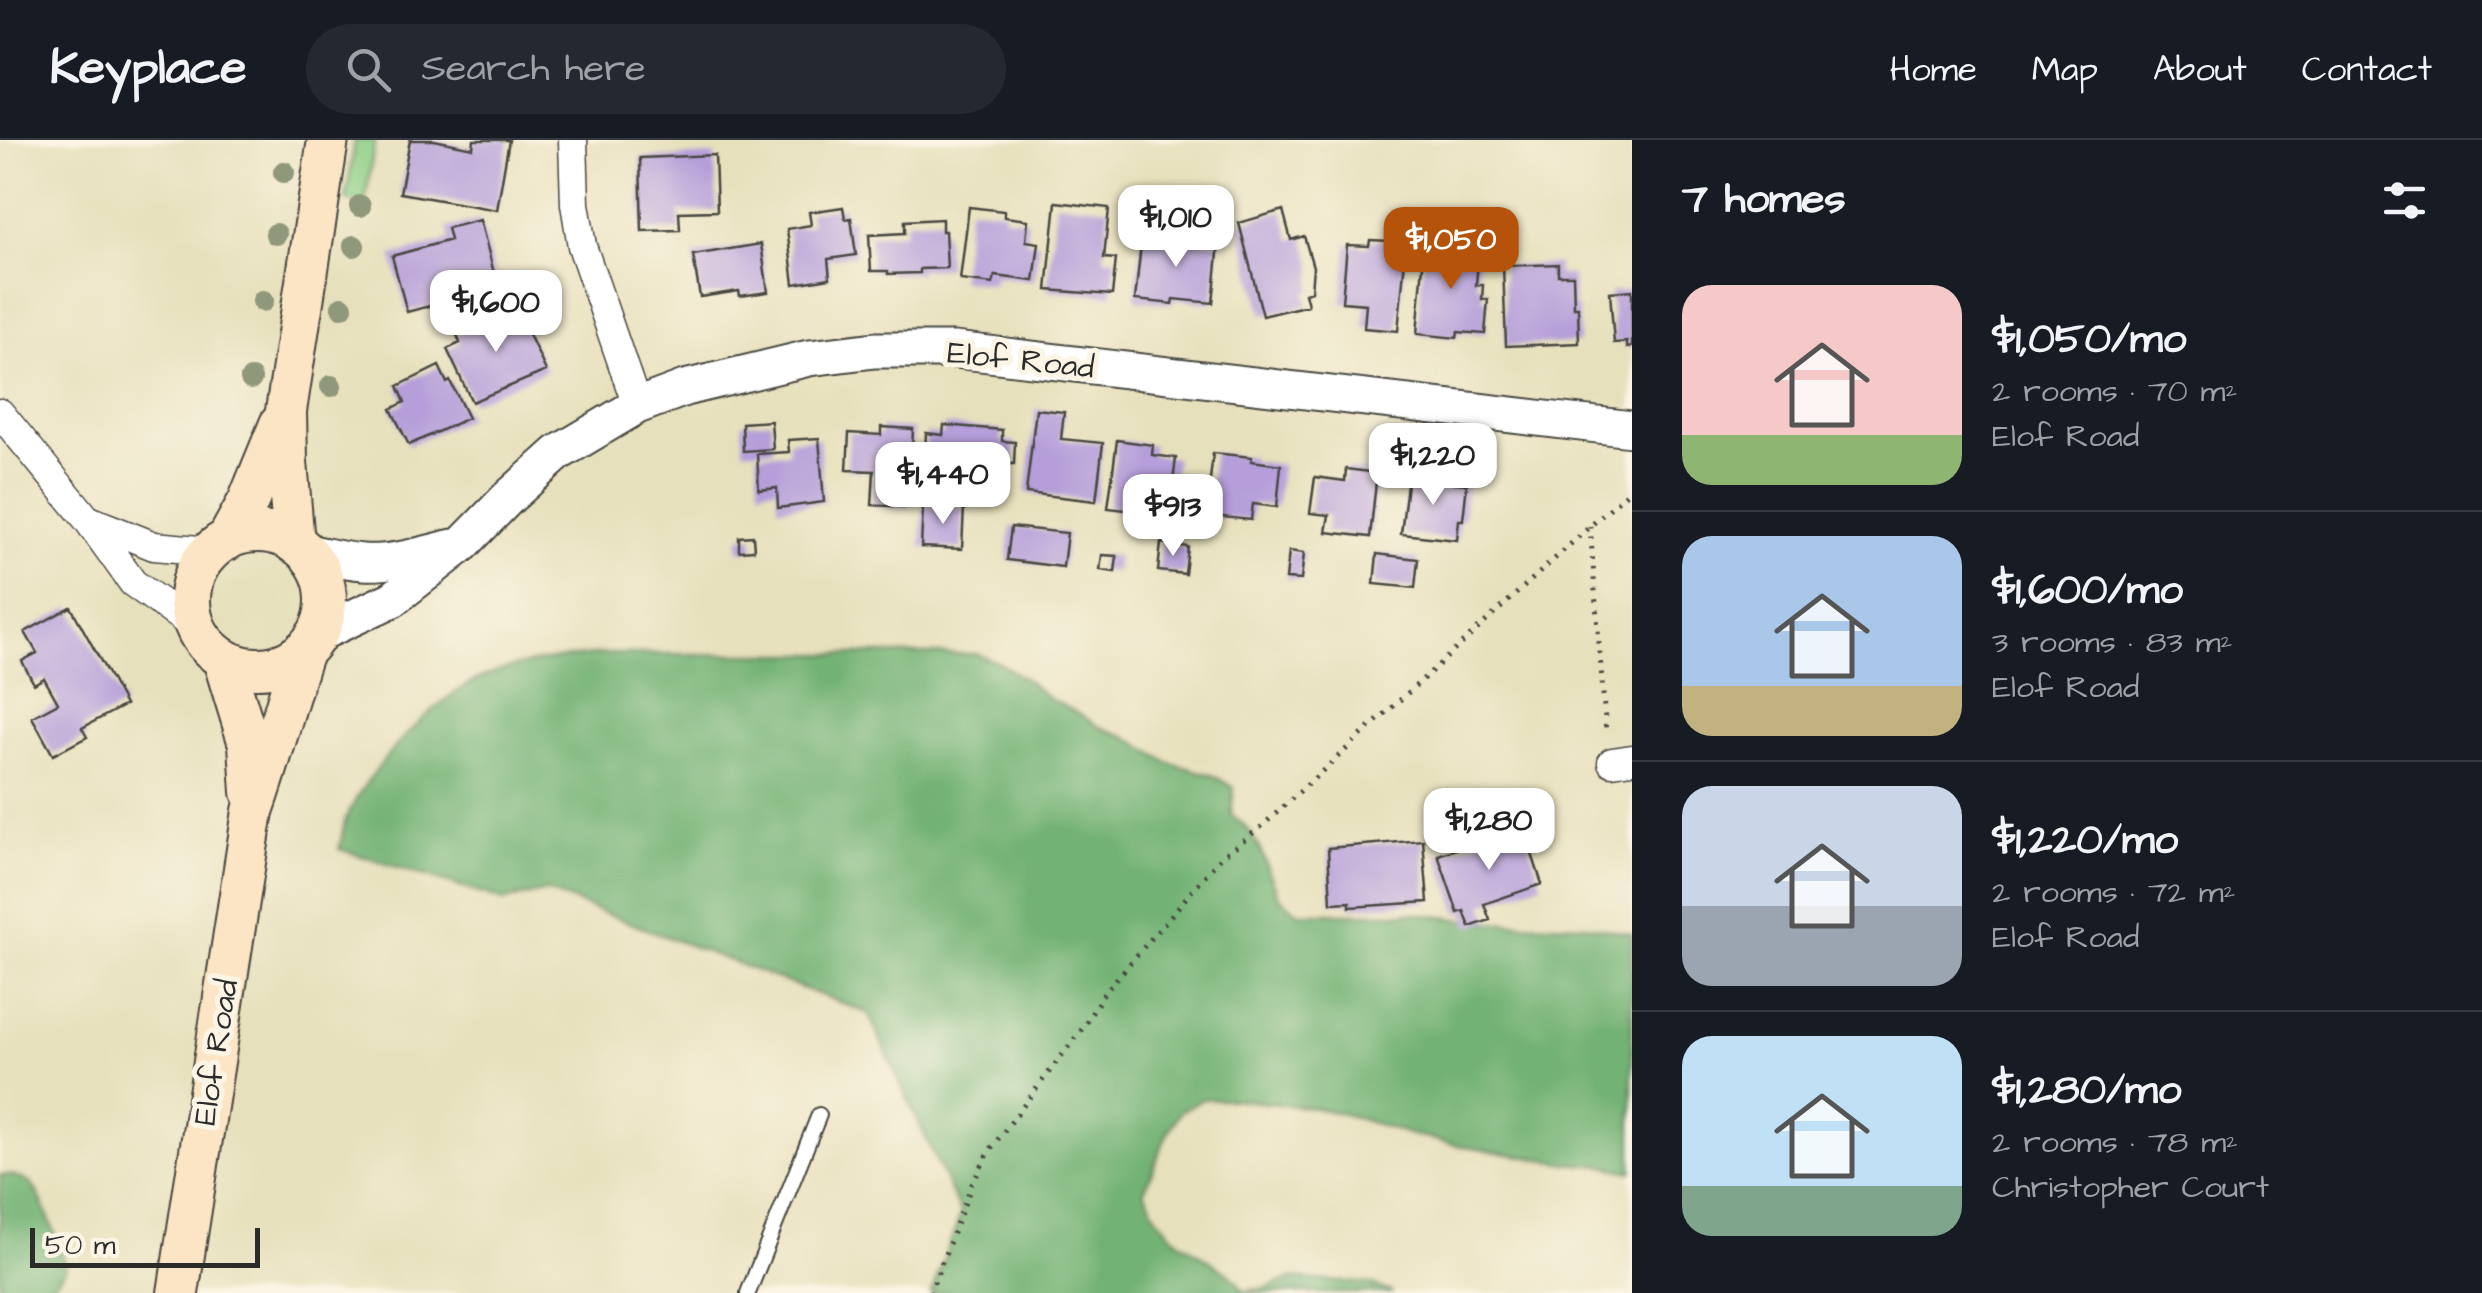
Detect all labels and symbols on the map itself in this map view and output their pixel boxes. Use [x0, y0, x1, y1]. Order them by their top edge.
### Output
pin: $1,010 [1095, 185, 1257, 270]
pin: $1,050 [1370, 207, 1532, 292]
pin: $1,600 [415, 270, 577, 355]
street label: Elof Road [945, 330, 1096, 391]
pin: $1,220 [1352, 423, 1514, 508]
pin: $1,440 [862, 442, 1024, 527]
pin: $913 [1114, 474, 1232, 559]
pin: $1,280 [1408, 788, 1570, 873]
street label: Elof Road [183, 976, 250, 1128]
scale bar [30, 1223, 260, 1268]

